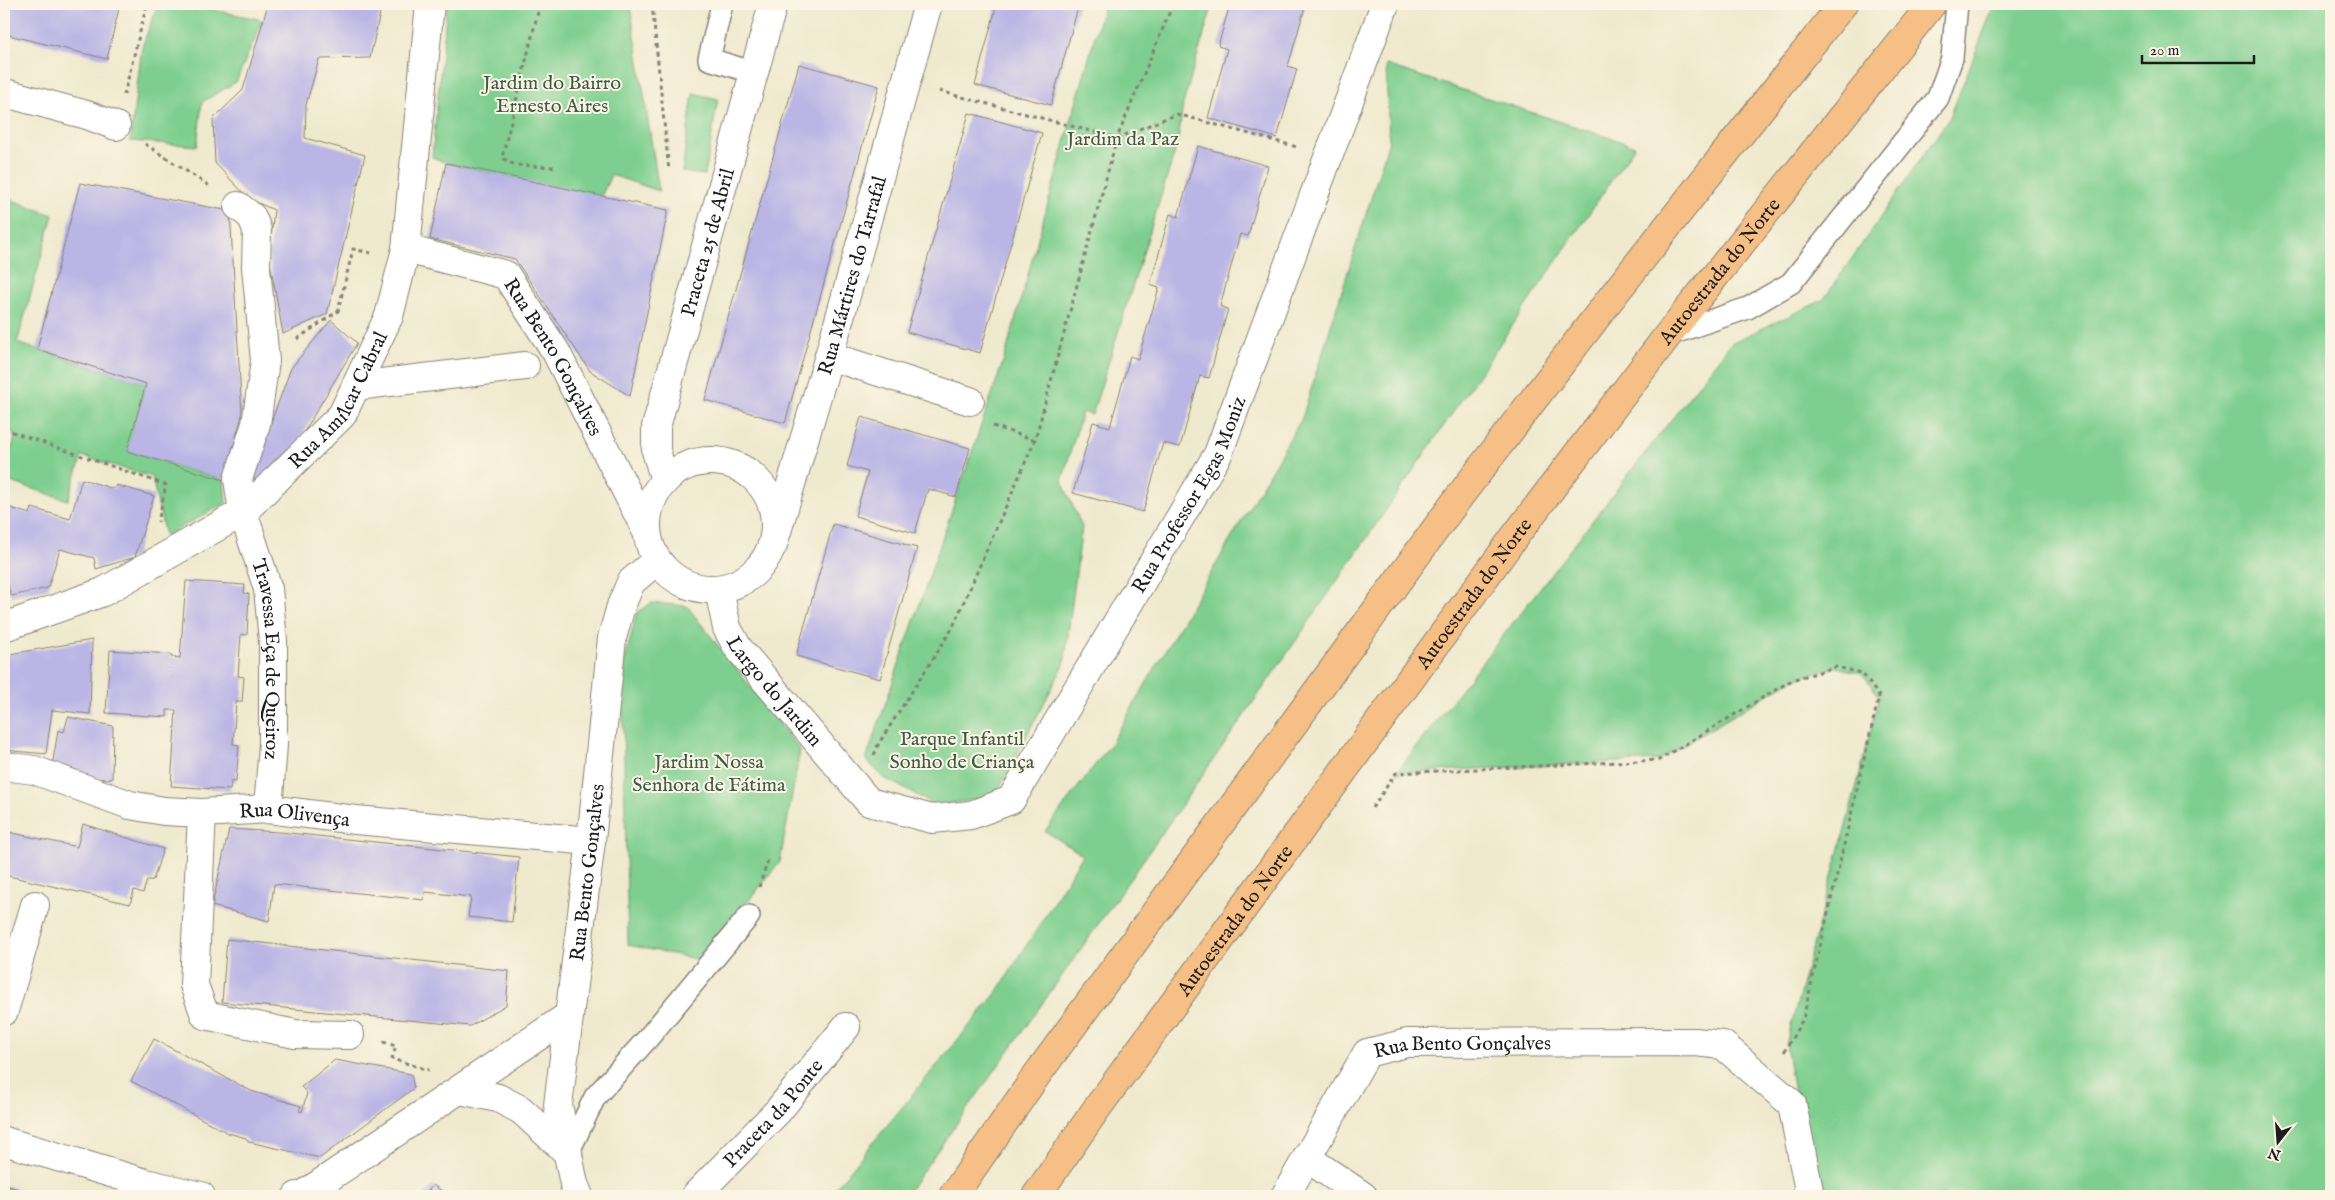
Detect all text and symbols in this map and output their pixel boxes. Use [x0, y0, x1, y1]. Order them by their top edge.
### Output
scale bar [2142, 32, 2255, 64]
text: 20 m [2150, 41, 2180, 60]
park label: Jardim do Bairro Ernesto Aires [481, 71, 621, 119]
park label: Jardim da Paz [1065, 127, 1179, 152]
street label: Praceta 25 de Abril [676, 165, 741, 320]
street label: Rua Mártires do Tarrafal [813, 173, 893, 378]
street label: Autoestrada do Norte [1653, 193, 1786, 351]
street label: Rua Bento Gonçalves [497, 274, 607, 440]
street label: Rua Amílcar Cabral [284, 327, 394, 475]
street label: Rua Professor Egas Moniz [1127, 393, 1252, 598]
street label: Autoestrada do Norte [1411, 513, 1538, 675]
street label: Travessa Eça de Queiroz [245, 556, 284, 761]
street label: Largo do Jardim [720, 632, 827, 752]
park label: Parque Infantil Sonho de Criança [890, 727, 1035, 775]
park label: Jardim Nossa Senhora de Fátima [632, 750, 786, 798]
street label: Rua Bento Gonçalves [565, 783, 611, 963]
street label: Rua Olivença [238, 798, 352, 833]
street label: Autoestrada do Norte [1172, 840, 1299, 1002]
street label: Rua Bento Gonçalves [1371, 1031, 1551, 1065]
street label: Praceta da Ponte [719, 1054, 829, 1173]
north arrow [2252, 1118, 2302, 1168]
text: N [2266, 1143, 2284, 1164]

